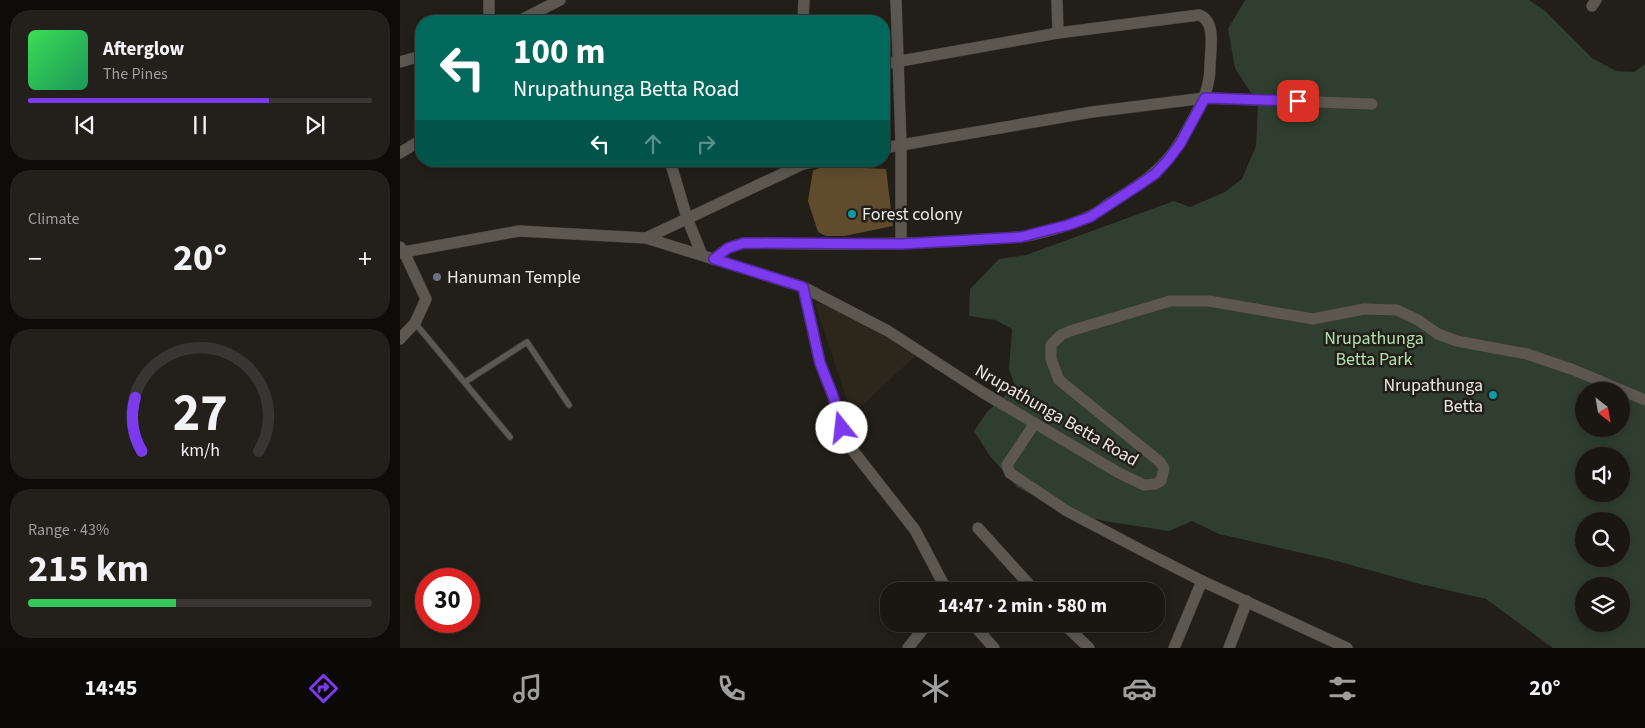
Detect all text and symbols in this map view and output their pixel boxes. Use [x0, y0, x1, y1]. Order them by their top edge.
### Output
text: 100 m [513, 27, 605, 77]
icon: left [430, 35, 495, 100]
text: Afterglow [103, 36, 184, 63]
text: The Pines [103, 63, 168, 85]
text: Nrupathunga Betta Road [513, 73, 739, 105]
pin [1277, 80, 1319, 122]
icon: arrive [1284, 87, 1312, 115]
icon: previous [71, 111, 99, 139]
icon: pause [186, 111, 214, 139]
icon: next [301, 111, 329, 139]
icon: left [586, 130, 614, 158]
icon: ahead [639, 130, 667, 158]
icon: right [692, 130, 720, 158]
place label: Forest colony [862, 202, 963, 227]
text: Climate [28, 208, 79, 230]
marker: Forest colony [846, 208, 858, 220]
text: 20° [173, 231, 227, 285]
text: − [28, 239, 42, 279]
text: + [358, 239, 372, 279]
place label: Hanuman Temple [447, 265, 581, 290]
marker: Hanuman Temple [431, 271, 443, 283]
park label: Nrupathunga Betta Park [1324, 326, 1424, 372]
street label: Nrupathunga Betta Road [970, 358, 1143, 473]
place label: Nrupathunga Betta [1383, 373, 1483, 419]
text: 27 [173, 377, 227, 451]
north arrow [1575, 382, 1630, 438]
map controls [1575, 382, 1630, 632]
marker: Nrupathunga Betta [1487, 389, 1499, 401]
position arrow [815, 401, 867, 453]
text: km/h [180, 438, 220, 463]
button: sound [1575, 447, 1630, 502]
button: search [1575, 512, 1630, 567]
text: Range · 43% [28, 519, 109, 541]
text: 215 km [28, 542, 149, 596]
speed limit sign: 30 [415, 568, 480, 633]
button: layers [1575, 577, 1630, 632]
text: 14:47 · 2 min · 580 m [938, 593, 1107, 620]
icon: directions [306, 671, 341, 706]
icon: music [510, 671, 545, 706]
icon: phone [714, 671, 749, 706]
icon: climate [918, 671, 953, 706]
icon: car [1122, 671, 1157, 706]
icon: filters [1325, 671, 1360, 706]
text: 14:45 [84, 672, 137, 704]
text: 20° [1529, 672, 1561, 704]

